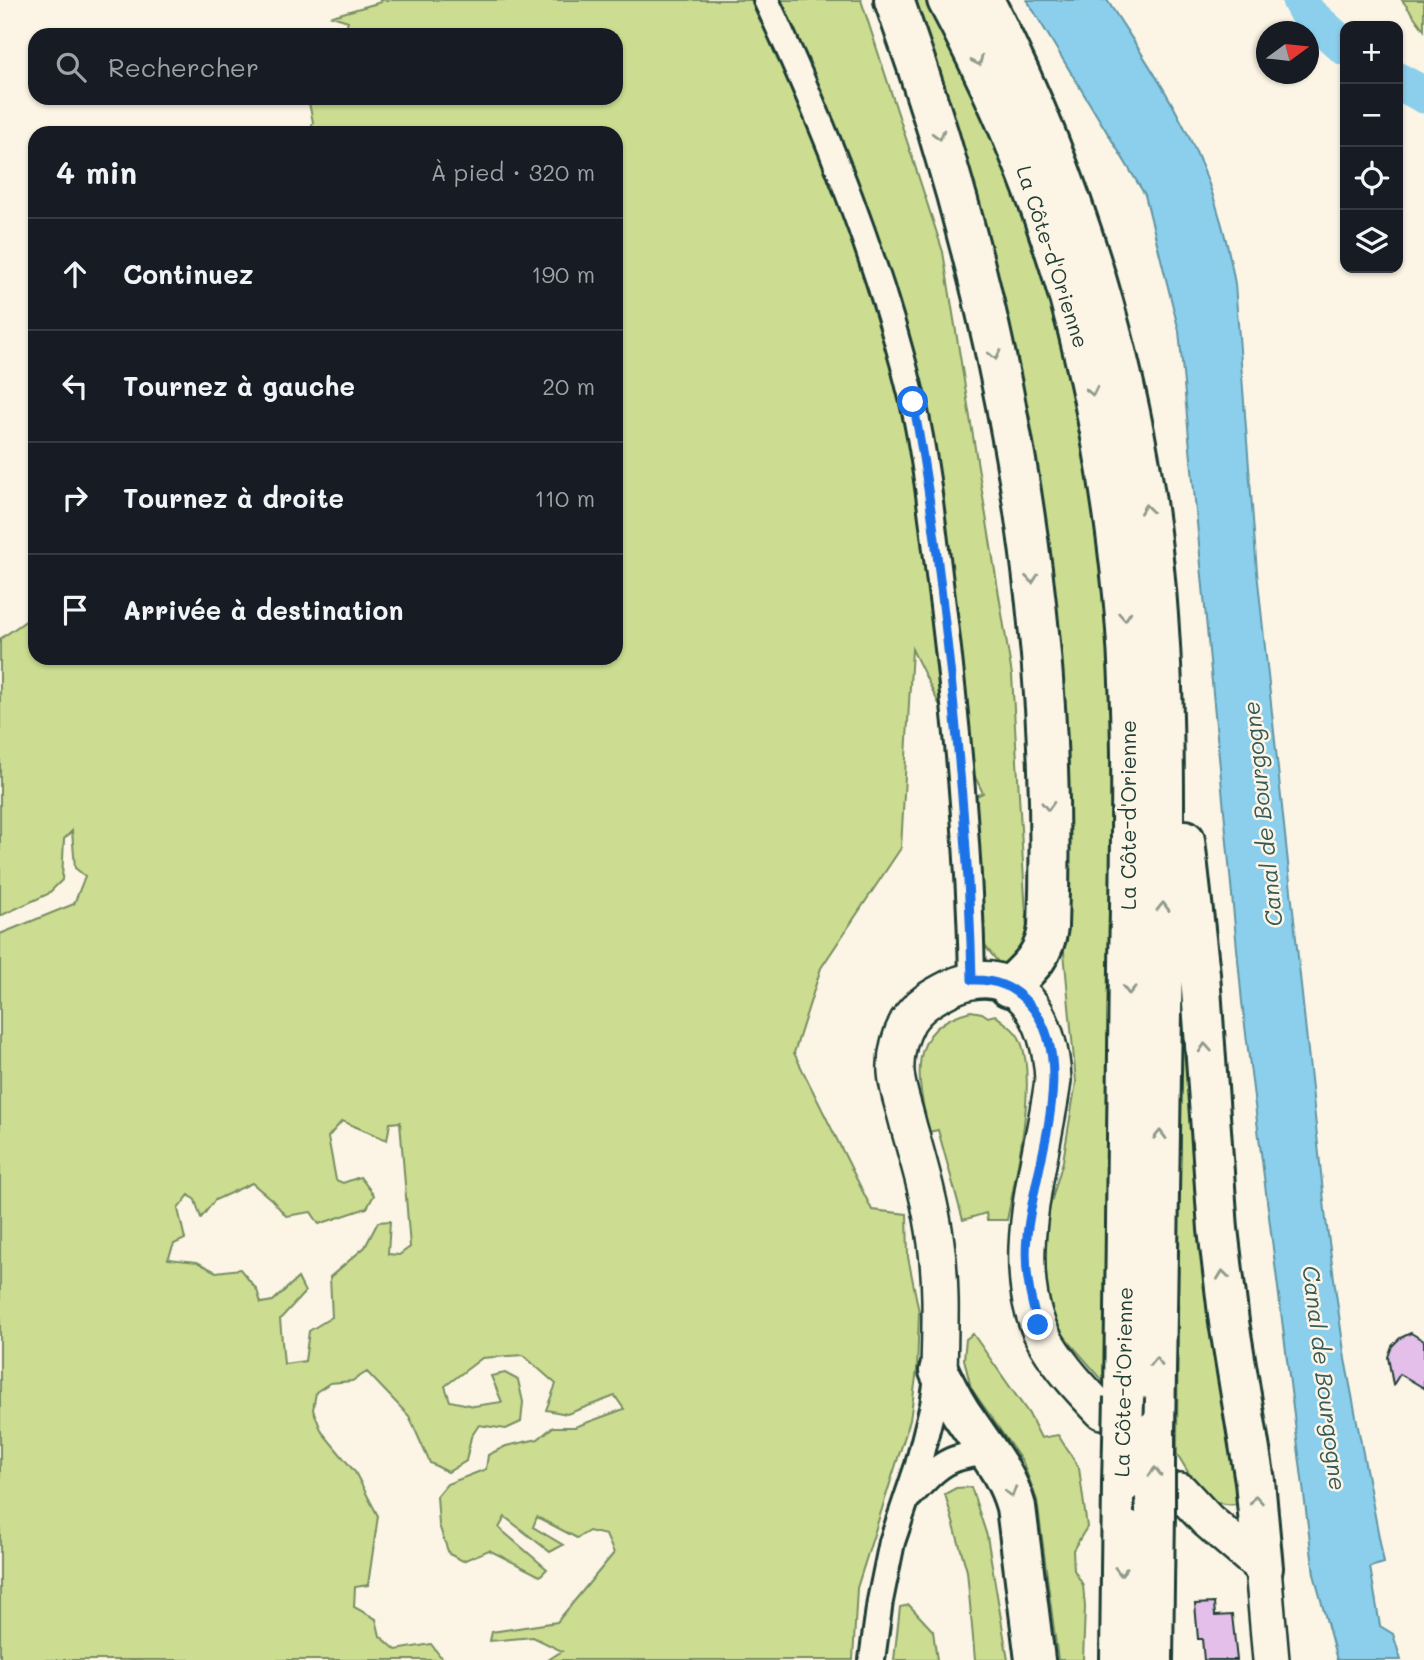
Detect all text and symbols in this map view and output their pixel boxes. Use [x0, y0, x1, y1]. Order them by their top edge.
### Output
north arrow [1256, 21, 1319, 84]
map controls [1340, 21, 1403, 273]
button: + [1340, 21, 1403, 84]
search box [28, 28, 623, 105]
icon: search [52, 48, 90, 86]
text: Rechercher [108, 50, 259, 84]
one-way arrow [970, 54, 984, 66]
button: − [1340, 84, 1403, 147]
one-way arrow [930, 128, 945, 140]
button: locate [1340, 147, 1403, 210]
text: 4 min [56, 152, 137, 192]
text: À pied · 320 m [431, 157, 595, 187]
street label: La Côte-d'Orienne [1011, 162, 1096, 351]
button: layers [1340, 210, 1403, 273]
icon: ahead [56, 255, 94, 293]
text: Continuez [123, 257, 253, 291]
text: 190 m [531, 259, 595, 289]
one-way arrow [987, 349, 1002, 361]
icon: left [56, 367, 94, 405]
text: Tournez à gauche [123, 369, 355, 403]
text: 20 m [542, 371, 595, 401]
one-way arrow [1083, 385, 1098, 397]
route start [897, 386, 928, 417]
icon: right [56, 479, 94, 517]
text: Tournez à droite [123, 481, 344, 515]
text: 110 m [535, 483, 595, 513]
one-way arrow [1139, 503, 1154, 515]
one-way arrow [1025, 573, 1040, 585]
icon: arrive [56, 591, 94, 629]
text: Arrivée à destination [123, 593, 403, 627]
one-way arrow [1117, 611, 1132, 622]
water label: Canal de Bourgogne [1235, 700, 1289, 928]
street label: La Côte-d'Orienne [1114, 720, 1141, 910]
one-way arrow [1040, 801, 1056, 812]
one-way arrow [1156, 901, 1171, 912]
one-way arrow [1121, 985, 1137, 996]
one-way arrow [1198, 1042, 1213, 1053]
one-way arrow [1152, 1129, 1168, 1139]
water label: Canal de Bourgogne [1296, 1264, 1354, 1492]
one-way arrow [1216, 1269, 1231, 1281]
street label: La Côte-d'Orienne [1107, 1287, 1138, 1477]
route end [1022, 1309, 1053, 1340]
one-way arrow [1148, 1356, 1164, 1367]
one-way arrow [1147, 1466, 1163, 1476]
one-way arrow [1003, 1486, 1017, 1498]
one-way arrow [1249, 1494, 1264, 1506]
one-way arrow [1113, 1567, 1129, 1577]

